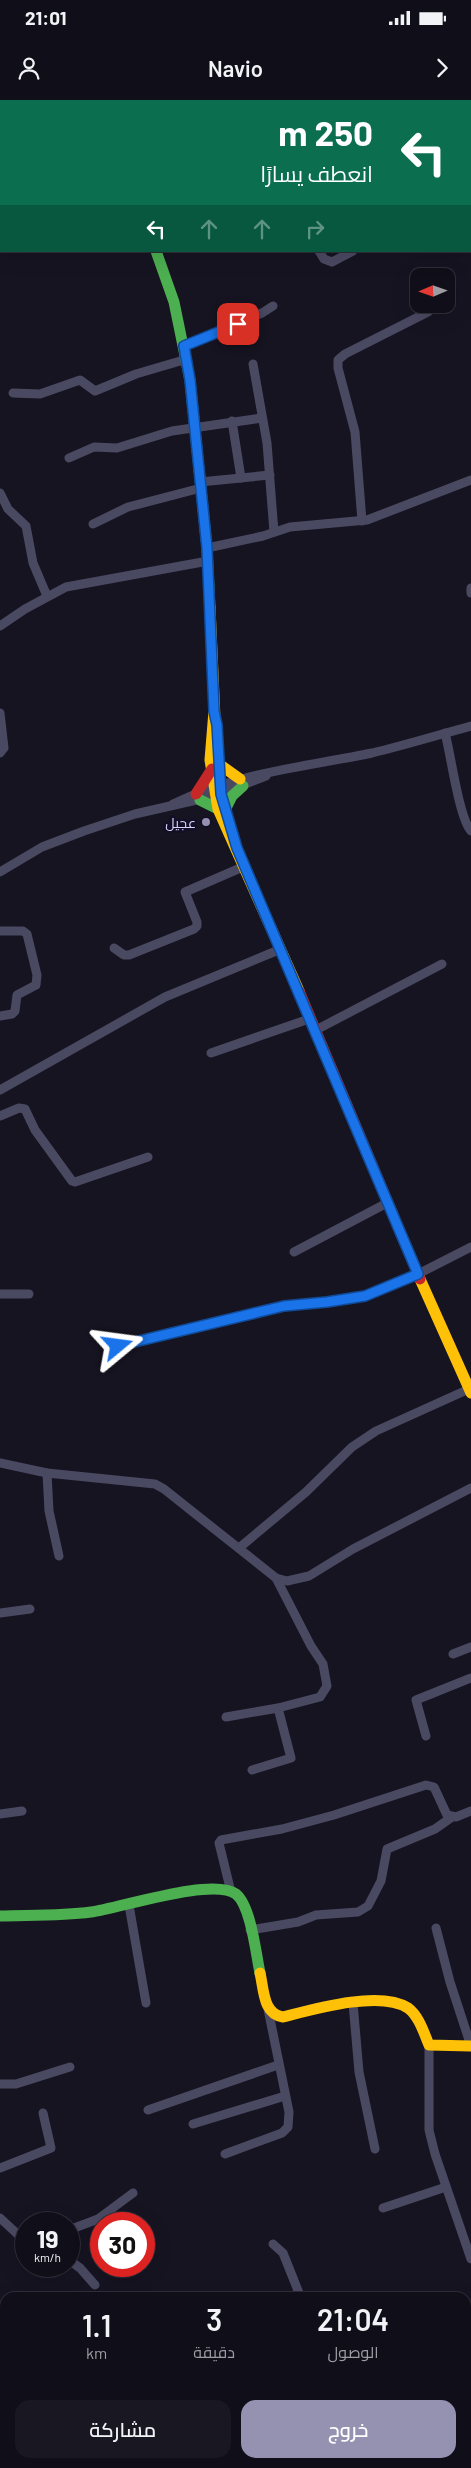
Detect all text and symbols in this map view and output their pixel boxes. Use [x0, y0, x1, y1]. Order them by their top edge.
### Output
text: 21:01 [25, 6, 67, 29]
icon: person [15, 54, 43, 82]
icon: forward [428, 54, 456, 82]
text: Navio [208, 55, 263, 81]
text: 250 m [278, 111, 373, 153]
icon: left [391, 120, 456, 185]
text: انعطف يسارًا [260, 160, 373, 186]
icon: left [142, 215, 170, 243]
icon: ahead [195, 215, 223, 243]
icon: ahead [248, 215, 276, 243]
icon: right [301, 215, 329, 243]
north arrow [410, 268, 455, 312]
map controls [410, 268, 455, 313]
pin [217, 303, 259, 345]
icon: arrive [224, 310, 252, 338]
place label: عجيل [165, 814, 196, 831]
marker: عجيل [200, 816, 212, 828]
position arrow [91, 1319, 143, 1371]
speed limit sign: 30 [90, 2212, 155, 2277]
text: 19 [36, 2223, 59, 2253]
text: km/h [34, 2250, 61, 2264]
text: 3 [206, 2301, 222, 2337]
text: 21:04 [317, 2301, 389, 2337]
text: 1.1 [82, 2307, 111, 2343]
text: دقيقة [193, 2342, 235, 2361]
text: الوصول [327, 2342, 378, 2361]
text: km [86, 2343, 107, 2362]
button: مشاركة [15, 2400, 231, 2458]
button: خروج [241, 2400, 456, 2458]

